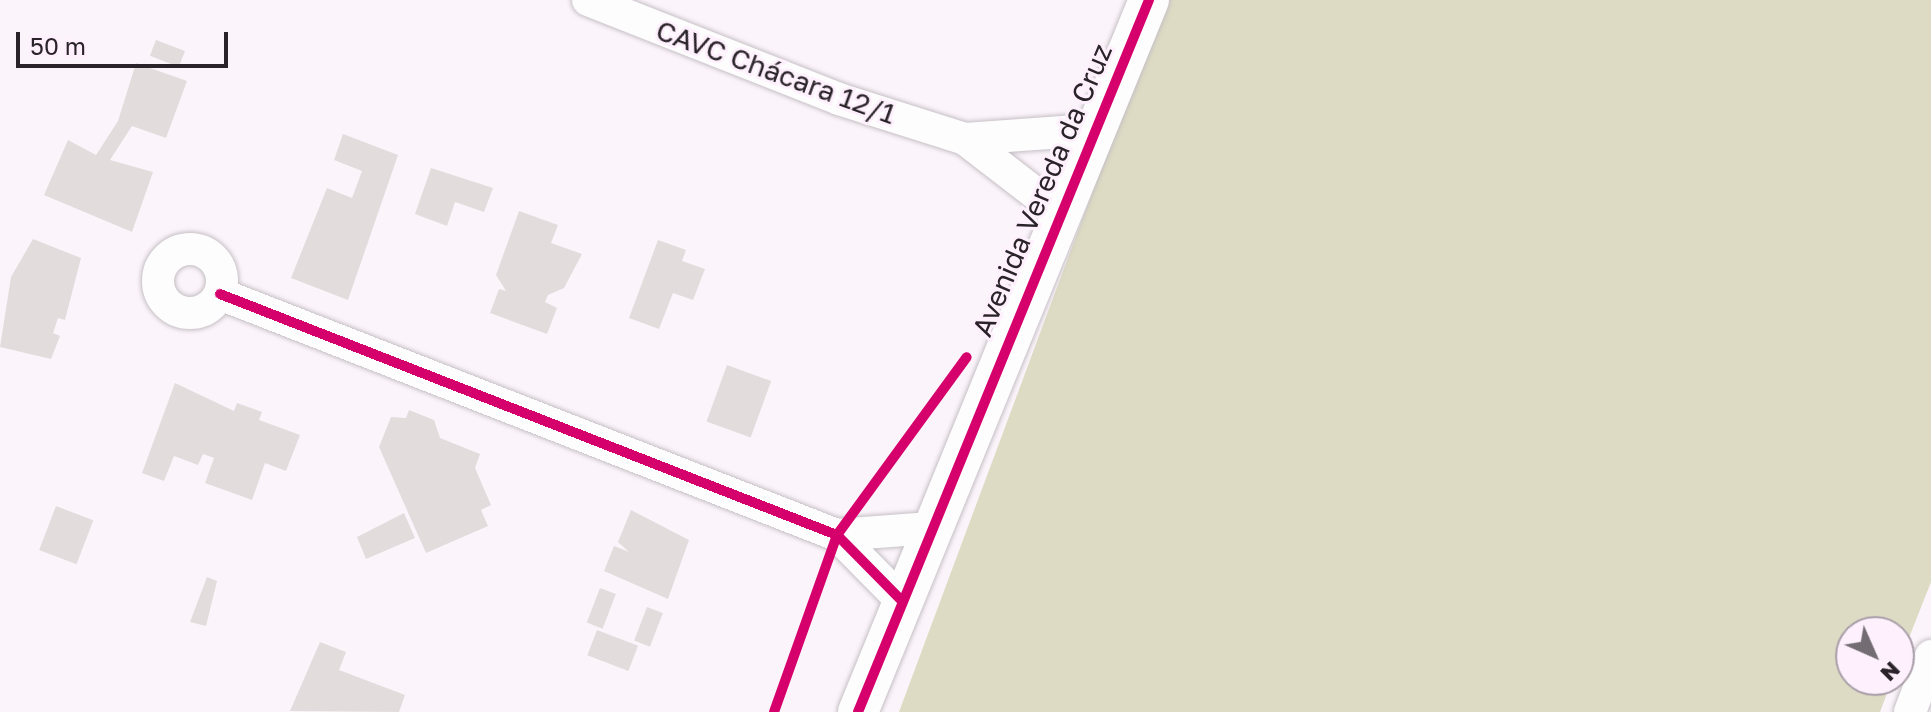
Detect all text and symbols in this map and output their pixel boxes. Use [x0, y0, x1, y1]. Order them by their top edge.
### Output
street label: CAVC Chácara 12/1 [652, 13, 900, 131]
scale bar [20, 16, 232, 66]
text: 50 m [30, 31, 86, 60]
street label: Avenida Vereda da Cruz [965, 39, 1119, 341]
north arrow [1835, 616, 1915, 696]
text: N [1875, 656, 1906, 687]

